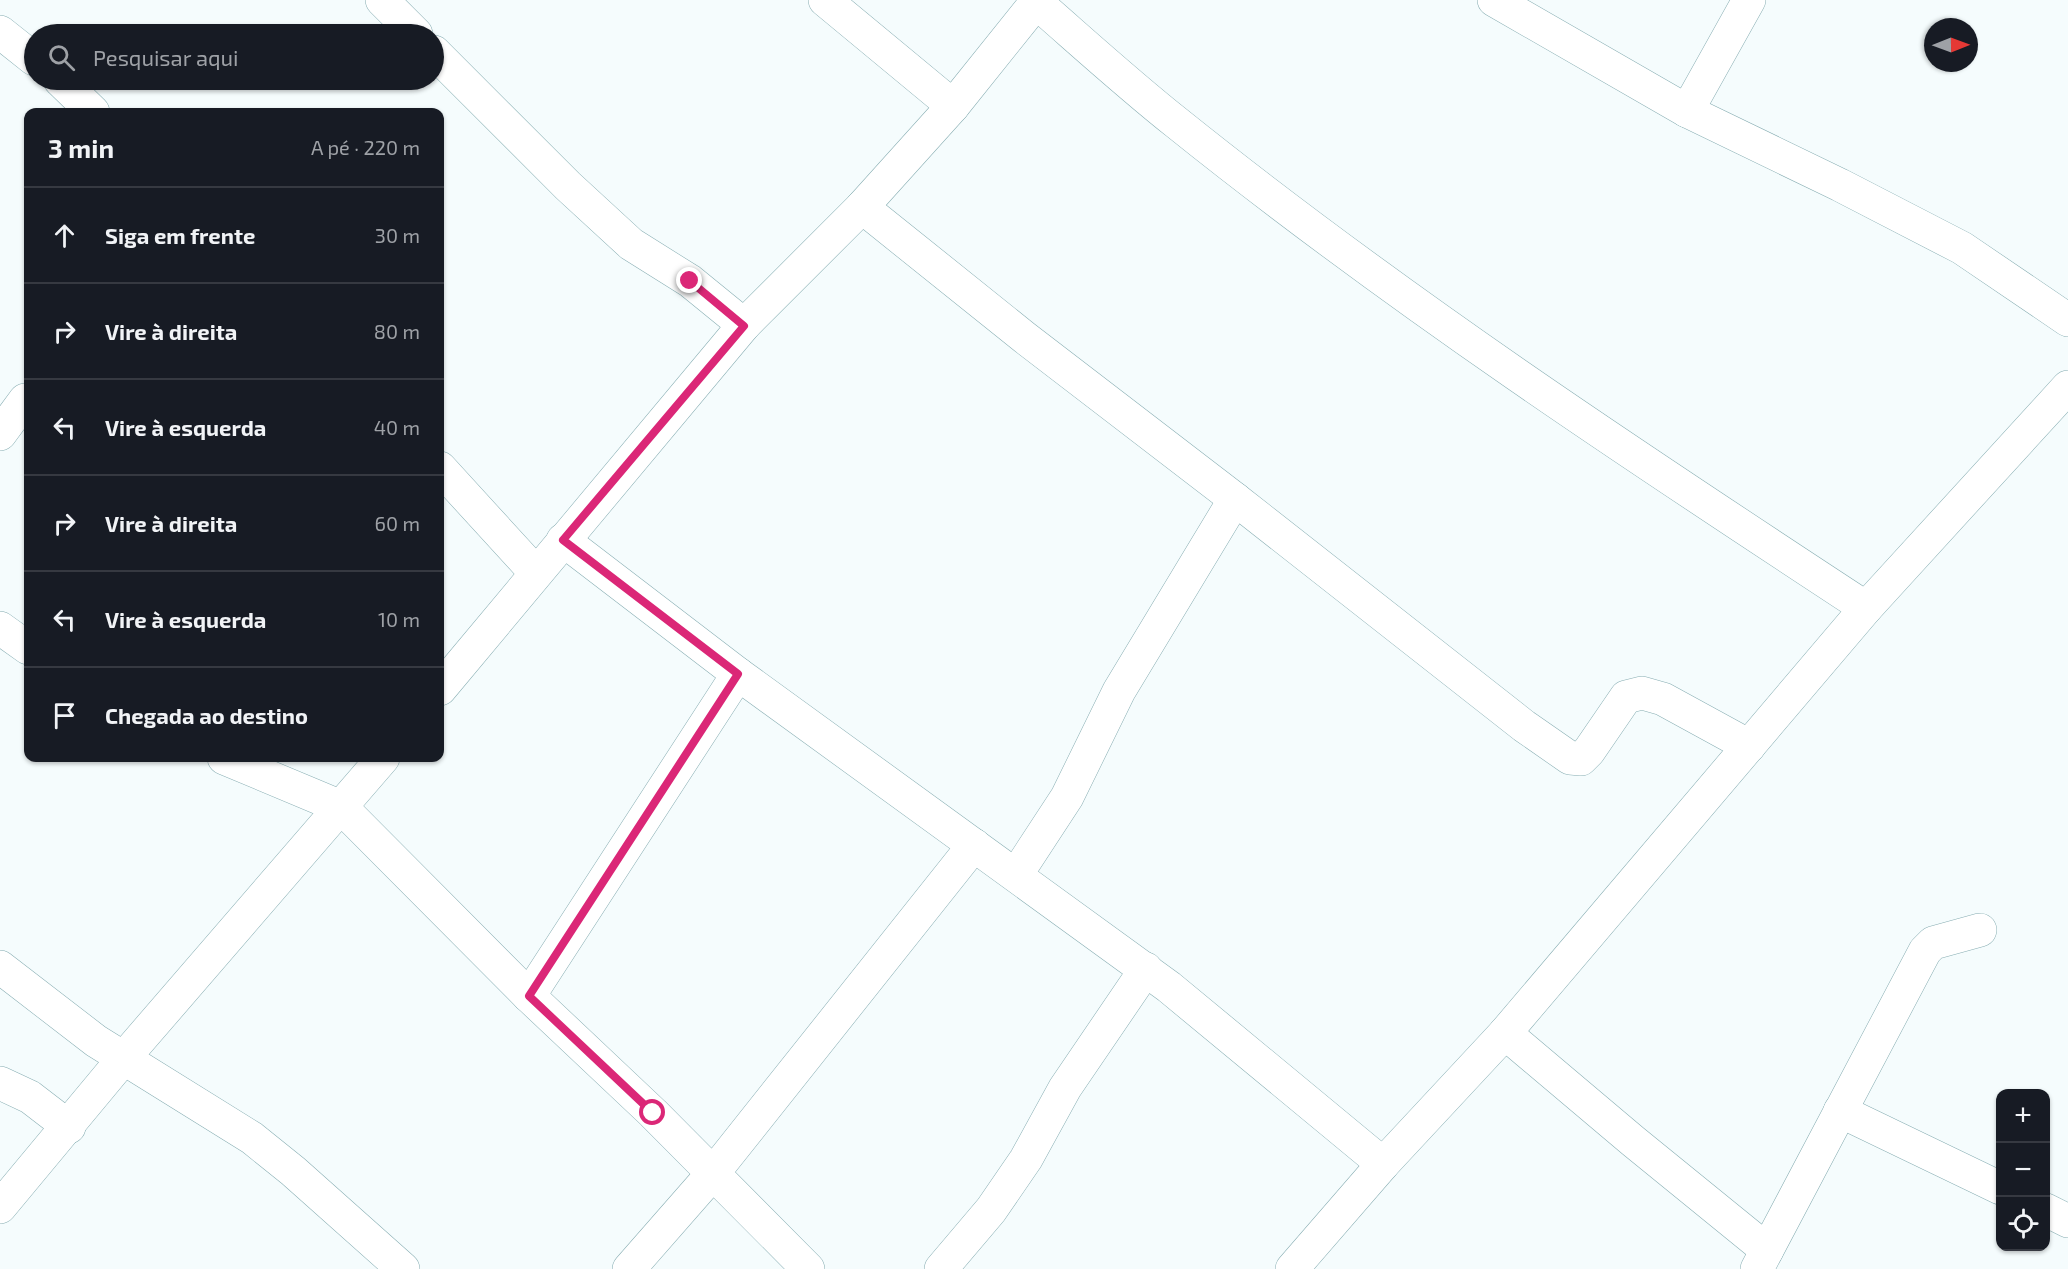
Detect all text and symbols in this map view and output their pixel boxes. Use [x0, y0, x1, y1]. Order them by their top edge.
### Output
north arrow [1924, 18, 1978, 72]
search box [24, 24, 444, 90]
icon: search [45, 41, 78, 74]
text: Pesquisar aqui [93, 44, 239, 70]
text: 3 min [48, 132, 114, 163]
text: A pé · 220 m [311, 135, 420, 159]
icon: ahead [48, 219, 81, 252]
text: Siga em frente [105, 222, 255, 248]
text: 30 m [375, 223, 420, 247]
route end [676, 267, 702, 293]
icon: right [48, 315, 81, 348]
text: Vire à direita [105, 318, 237, 344]
text: 80 m [374, 319, 420, 343]
icon: left [48, 411, 81, 444]
text: Vire à esquerda [105, 414, 266, 440]
text: 40 m [374, 415, 420, 439]
icon: right [48, 507, 81, 540]
text: Vire à direita [105, 510, 237, 536]
text: 60 m [375, 511, 420, 535]
icon: left [48, 603, 81, 636]
text: Vire à esquerda [105, 606, 266, 632]
text: 10 m [378, 607, 420, 631]
icon: arrive [48, 699, 81, 732]
text: Chegada ao destino [105, 702, 308, 728]
map controls [1996, 1089, 2050, 1251]
button: + [1996, 1089, 2050, 1143]
route start [639, 1099, 665, 1125]
button: − [1996, 1143, 2050, 1197]
button: locate [1996, 1197, 2050, 1251]

